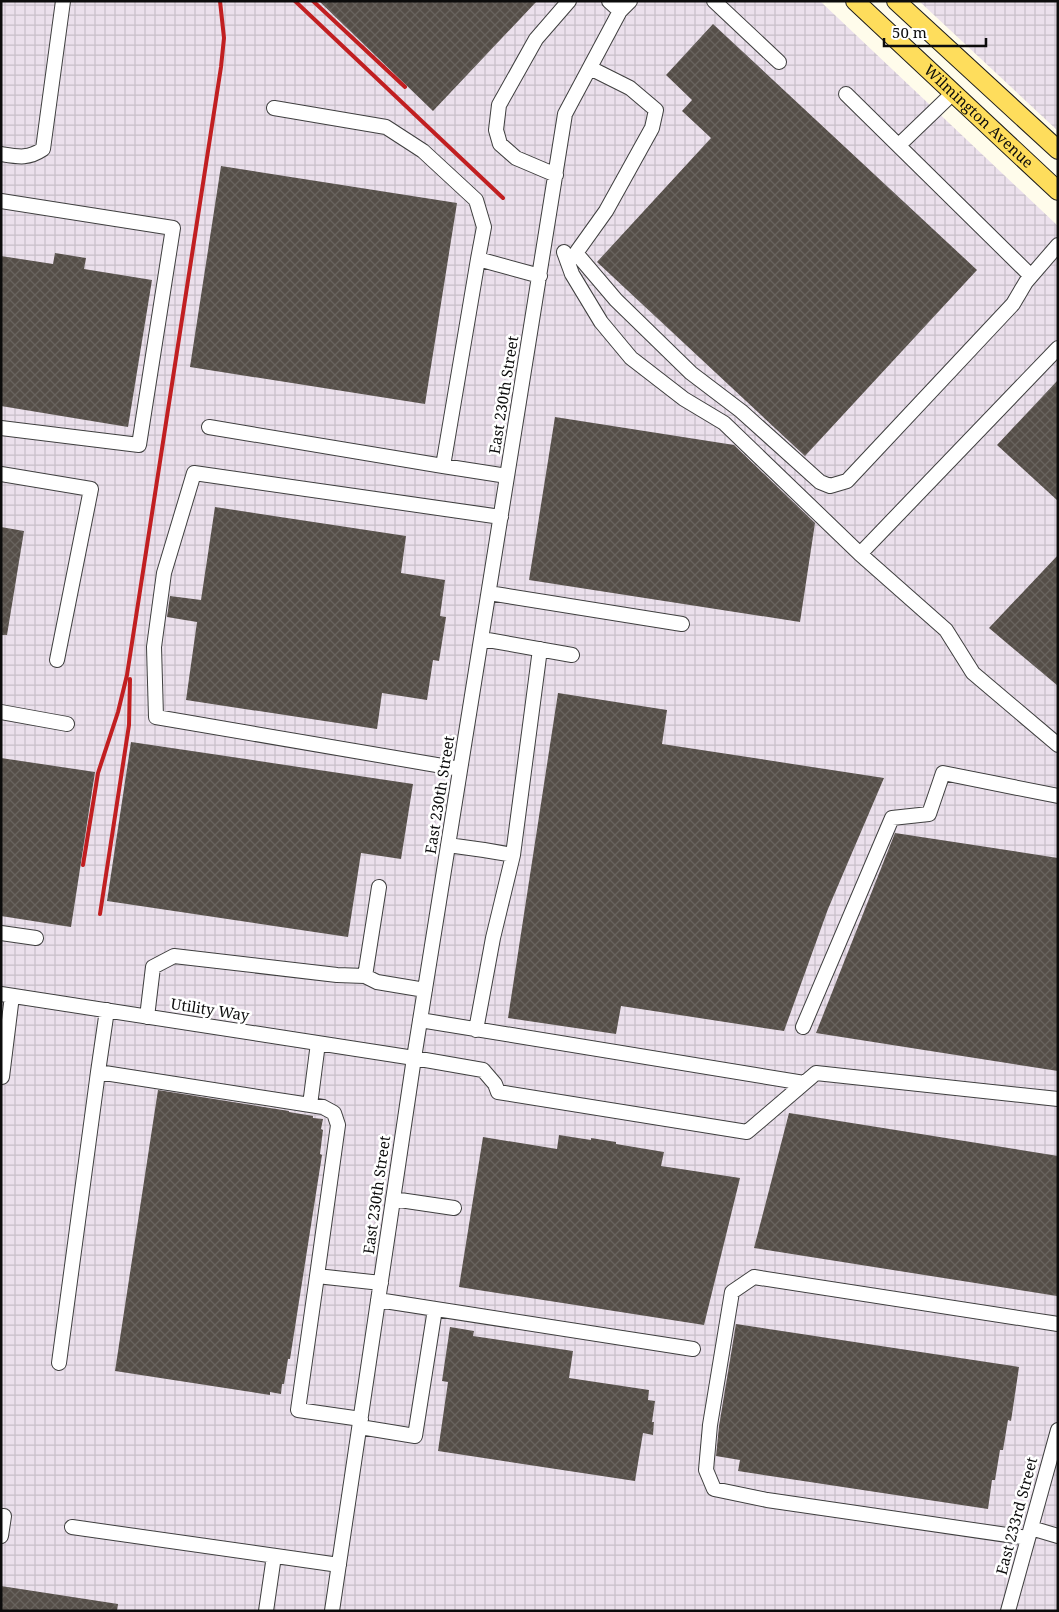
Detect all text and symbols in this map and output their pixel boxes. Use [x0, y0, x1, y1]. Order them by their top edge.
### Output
scale bar [884, 15, 986, 47]
text: 50 m [892, 22, 927, 42]
street label: Wilmington Avenue [920, 60, 1038, 172]
street label: East 230th Street [484, 334, 522, 455]
street label: East 230th Street [420, 734, 458, 855]
street label: Utility Way [169, 993, 251, 1025]
street label: East 230th Street [358, 1134, 394, 1255]
street label: East 233rd Street [991, 1455, 1041, 1577]

